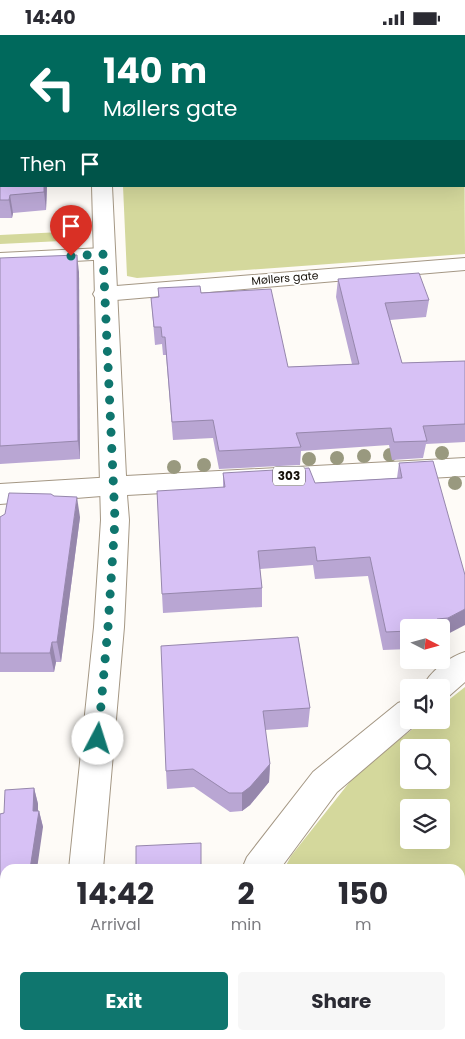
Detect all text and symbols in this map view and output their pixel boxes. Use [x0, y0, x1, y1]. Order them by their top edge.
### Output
text: 14:40 [25, 4, 76, 31]
text: 140 m [103, 46, 207, 95]
icon: left [20, 55, 85, 120]
text: Møllers gate [103, 93, 237, 124]
icon: arrive [76, 150, 104, 178]
text: Then [20, 151, 66, 178]
pin [50, 205, 92, 256]
icon: arrive [57, 212, 85, 240]
street label: Møllers gate [251, 267, 319, 289]
road number: 303 [273, 467, 305, 486]
north arrow [400, 619, 450, 669]
map controls [400, 619, 450, 849]
button: sound [400, 679, 450, 729]
position arrow [71, 712, 123, 764]
button: search [400, 739, 450, 789]
button: layers [400, 799, 450, 849]
text: 14:42 [77, 872, 154, 915]
text: 2 [238, 872, 255, 915]
text: 150 [338, 872, 388, 915]
text: Arrival [90, 913, 141, 936]
text: min [231, 913, 261, 936]
text: m [355, 913, 371, 936]
button: Exit [20, 972, 228, 1030]
button: Share [238, 972, 445, 1030]

